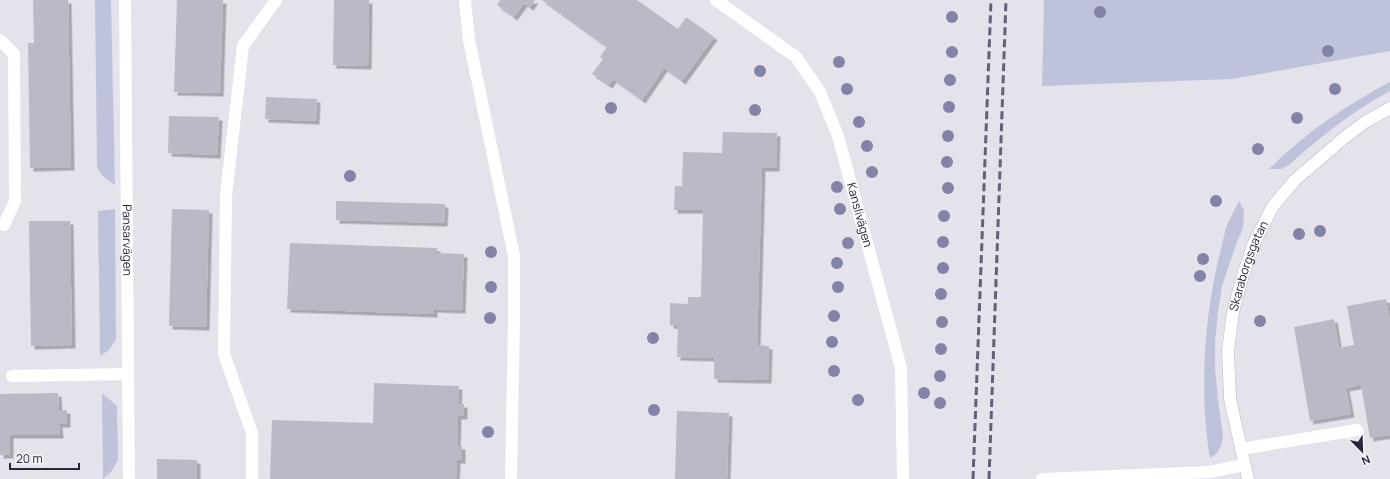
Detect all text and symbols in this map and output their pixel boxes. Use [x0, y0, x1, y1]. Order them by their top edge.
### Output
street label: Kanslivägen [843, 181, 877, 249]
street label: Pansarvägen [119, 204, 136, 276]
street label: Skaraborgsgatan [1225, 218, 1272, 313]
north arrow [1342, 431, 1382, 471]
scale bar [10, 445, 79, 471]
text: 20 m [16, 450, 43, 467]
text: N [1359, 452, 1373, 469]

